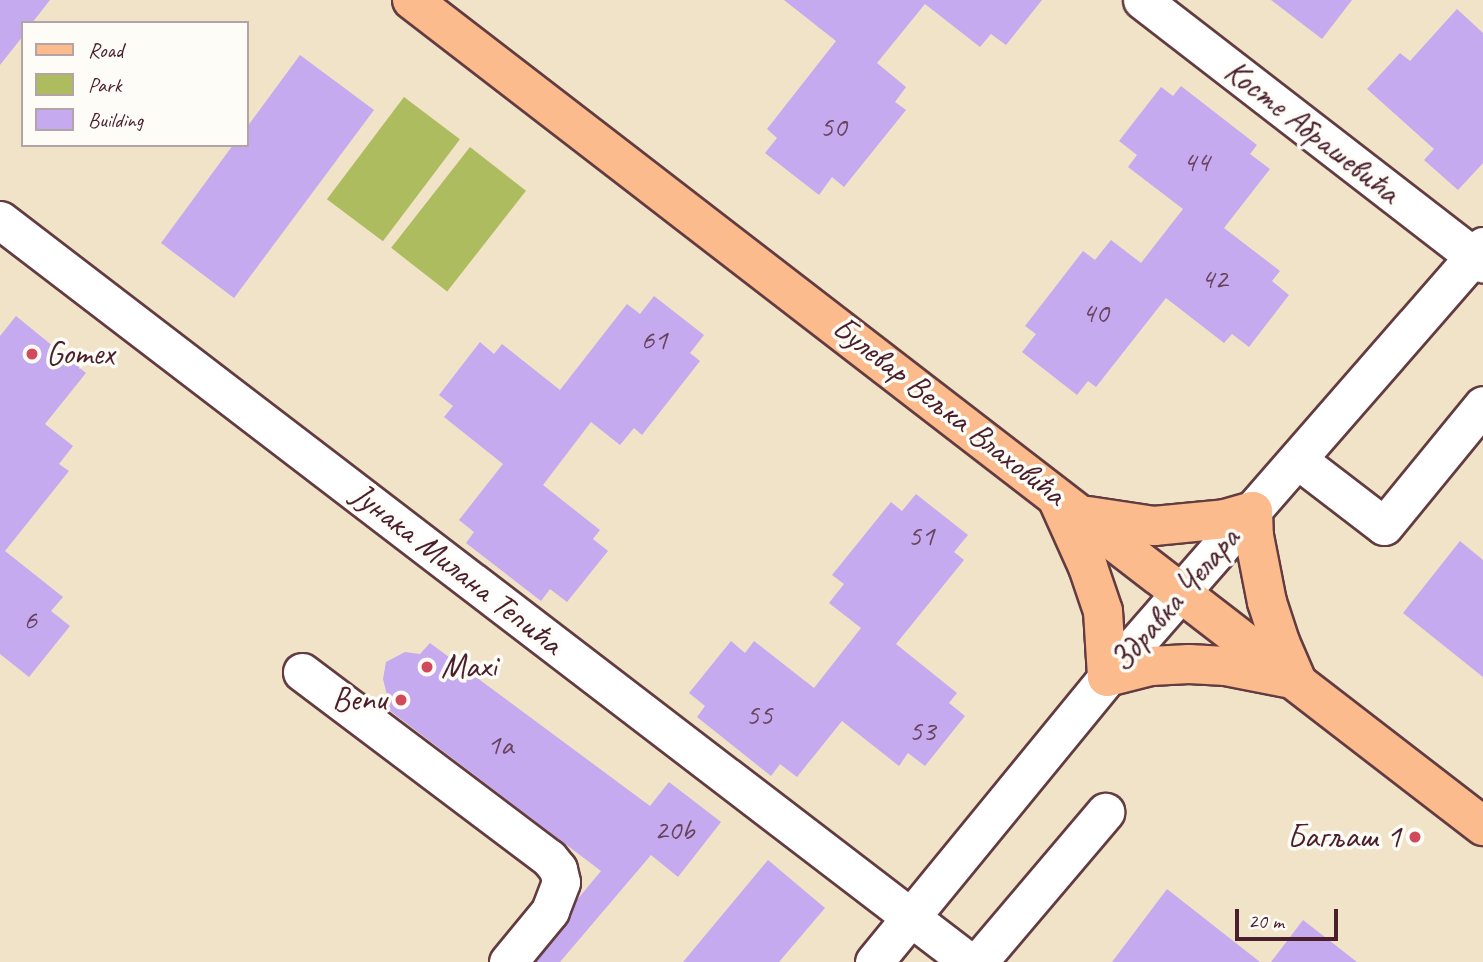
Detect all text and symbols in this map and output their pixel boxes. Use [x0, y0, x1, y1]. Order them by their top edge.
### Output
legend [21, 21, 248, 147]
text: Road [88, 37, 123, 63]
street label: Косте Абрашевића [1217, 52, 1407, 212]
text: Park [88, 72, 121, 98]
text: Building [88, 107, 143, 133]
house number: 50 [820, 108, 846, 144]
house number: 44 [1183, 143, 1209, 179]
house number: 42 [1201, 260, 1227, 296]
house number: 40 [1082, 294, 1108, 330]
street label: Булевар Вељка Влаховића [823, 306, 1075, 516]
house number: 61 [641, 321, 667, 357]
place label: Gomex [46, 334, 114, 374]
marker: Gomex [24, 346, 40, 362]
street label: Јунака Милана Тепића [344, 475, 570, 663]
house number: 51 [908, 517, 934, 553]
street label: Здравка Челара [1101, 520, 1249, 680]
house number: 6 [23, 601, 37, 637]
place label: Maxi [441, 647, 497, 687]
marker: Maxi [419, 659, 435, 675]
place label: Benu [332, 680, 387, 720]
marker: Benu [393, 692, 409, 708]
house number: 55 [746, 696, 772, 732]
house number: 53 [909, 712, 935, 748]
house number: 1a [487, 726, 513, 762]
house number: 20b [654, 811, 694, 847]
place label: Багљаш 1 [1287, 817, 1401, 857]
marker: Багљаш 1 [1407, 829, 1423, 845]
scale bar [1238, 895, 1341, 939]
text: 20 m [1248, 908, 1284, 934]

